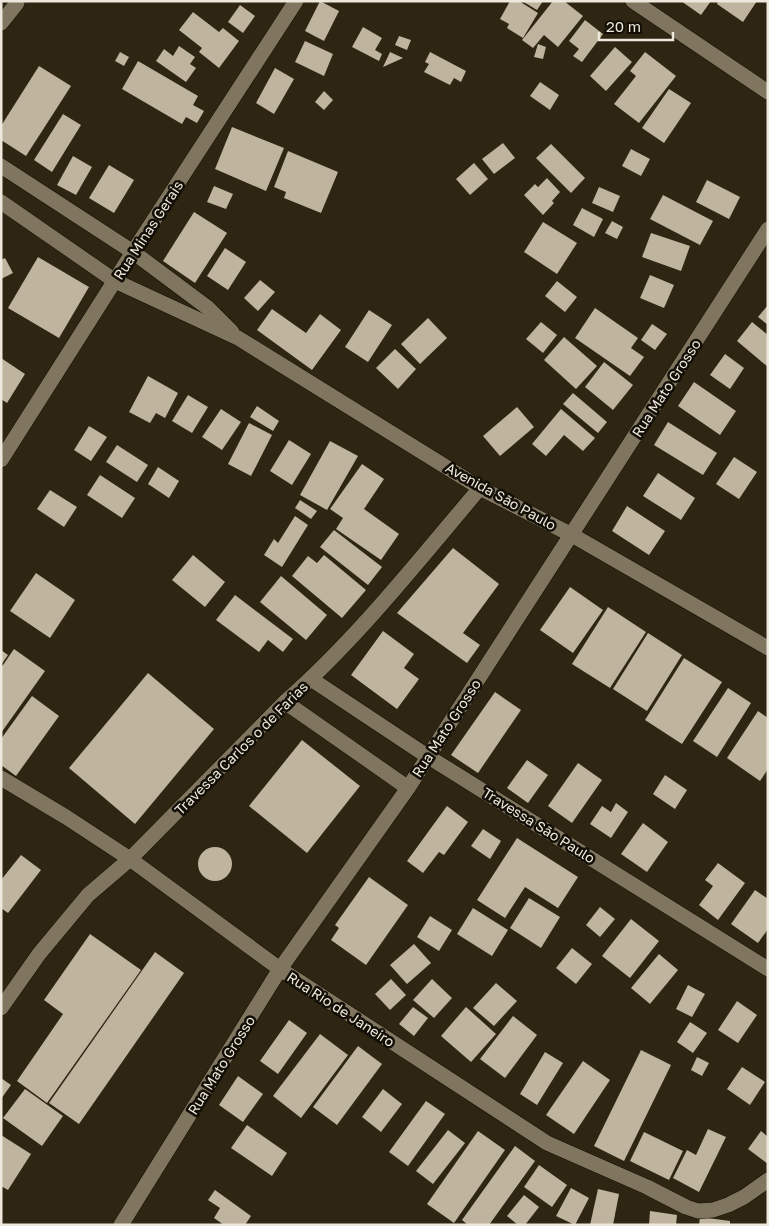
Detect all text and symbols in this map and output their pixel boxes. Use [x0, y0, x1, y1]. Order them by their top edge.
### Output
scale bar [599, 10, 673, 42]
text: 20 m [606, 17, 641, 35]
street label: Rua Minas Gerais [110, 177, 186, 283]
street label: Rua Mato Grosso [628, 336, 704, 440]
street label: Avenida São Paulo [443, 459, 559, 533]
street label: Rua Mato Grosso [408, 676, 484, 780]
street label: Travessa Carlos o de Farias [171, 678, 311, 818]
street label: Travessa São Paulo [480, 784, 598, 866]
street label: Rua Rio de Janeiro [284, 968, 398, 1050]
street label: Rua Mato Grosso [184, 1012, 258, 1118]

